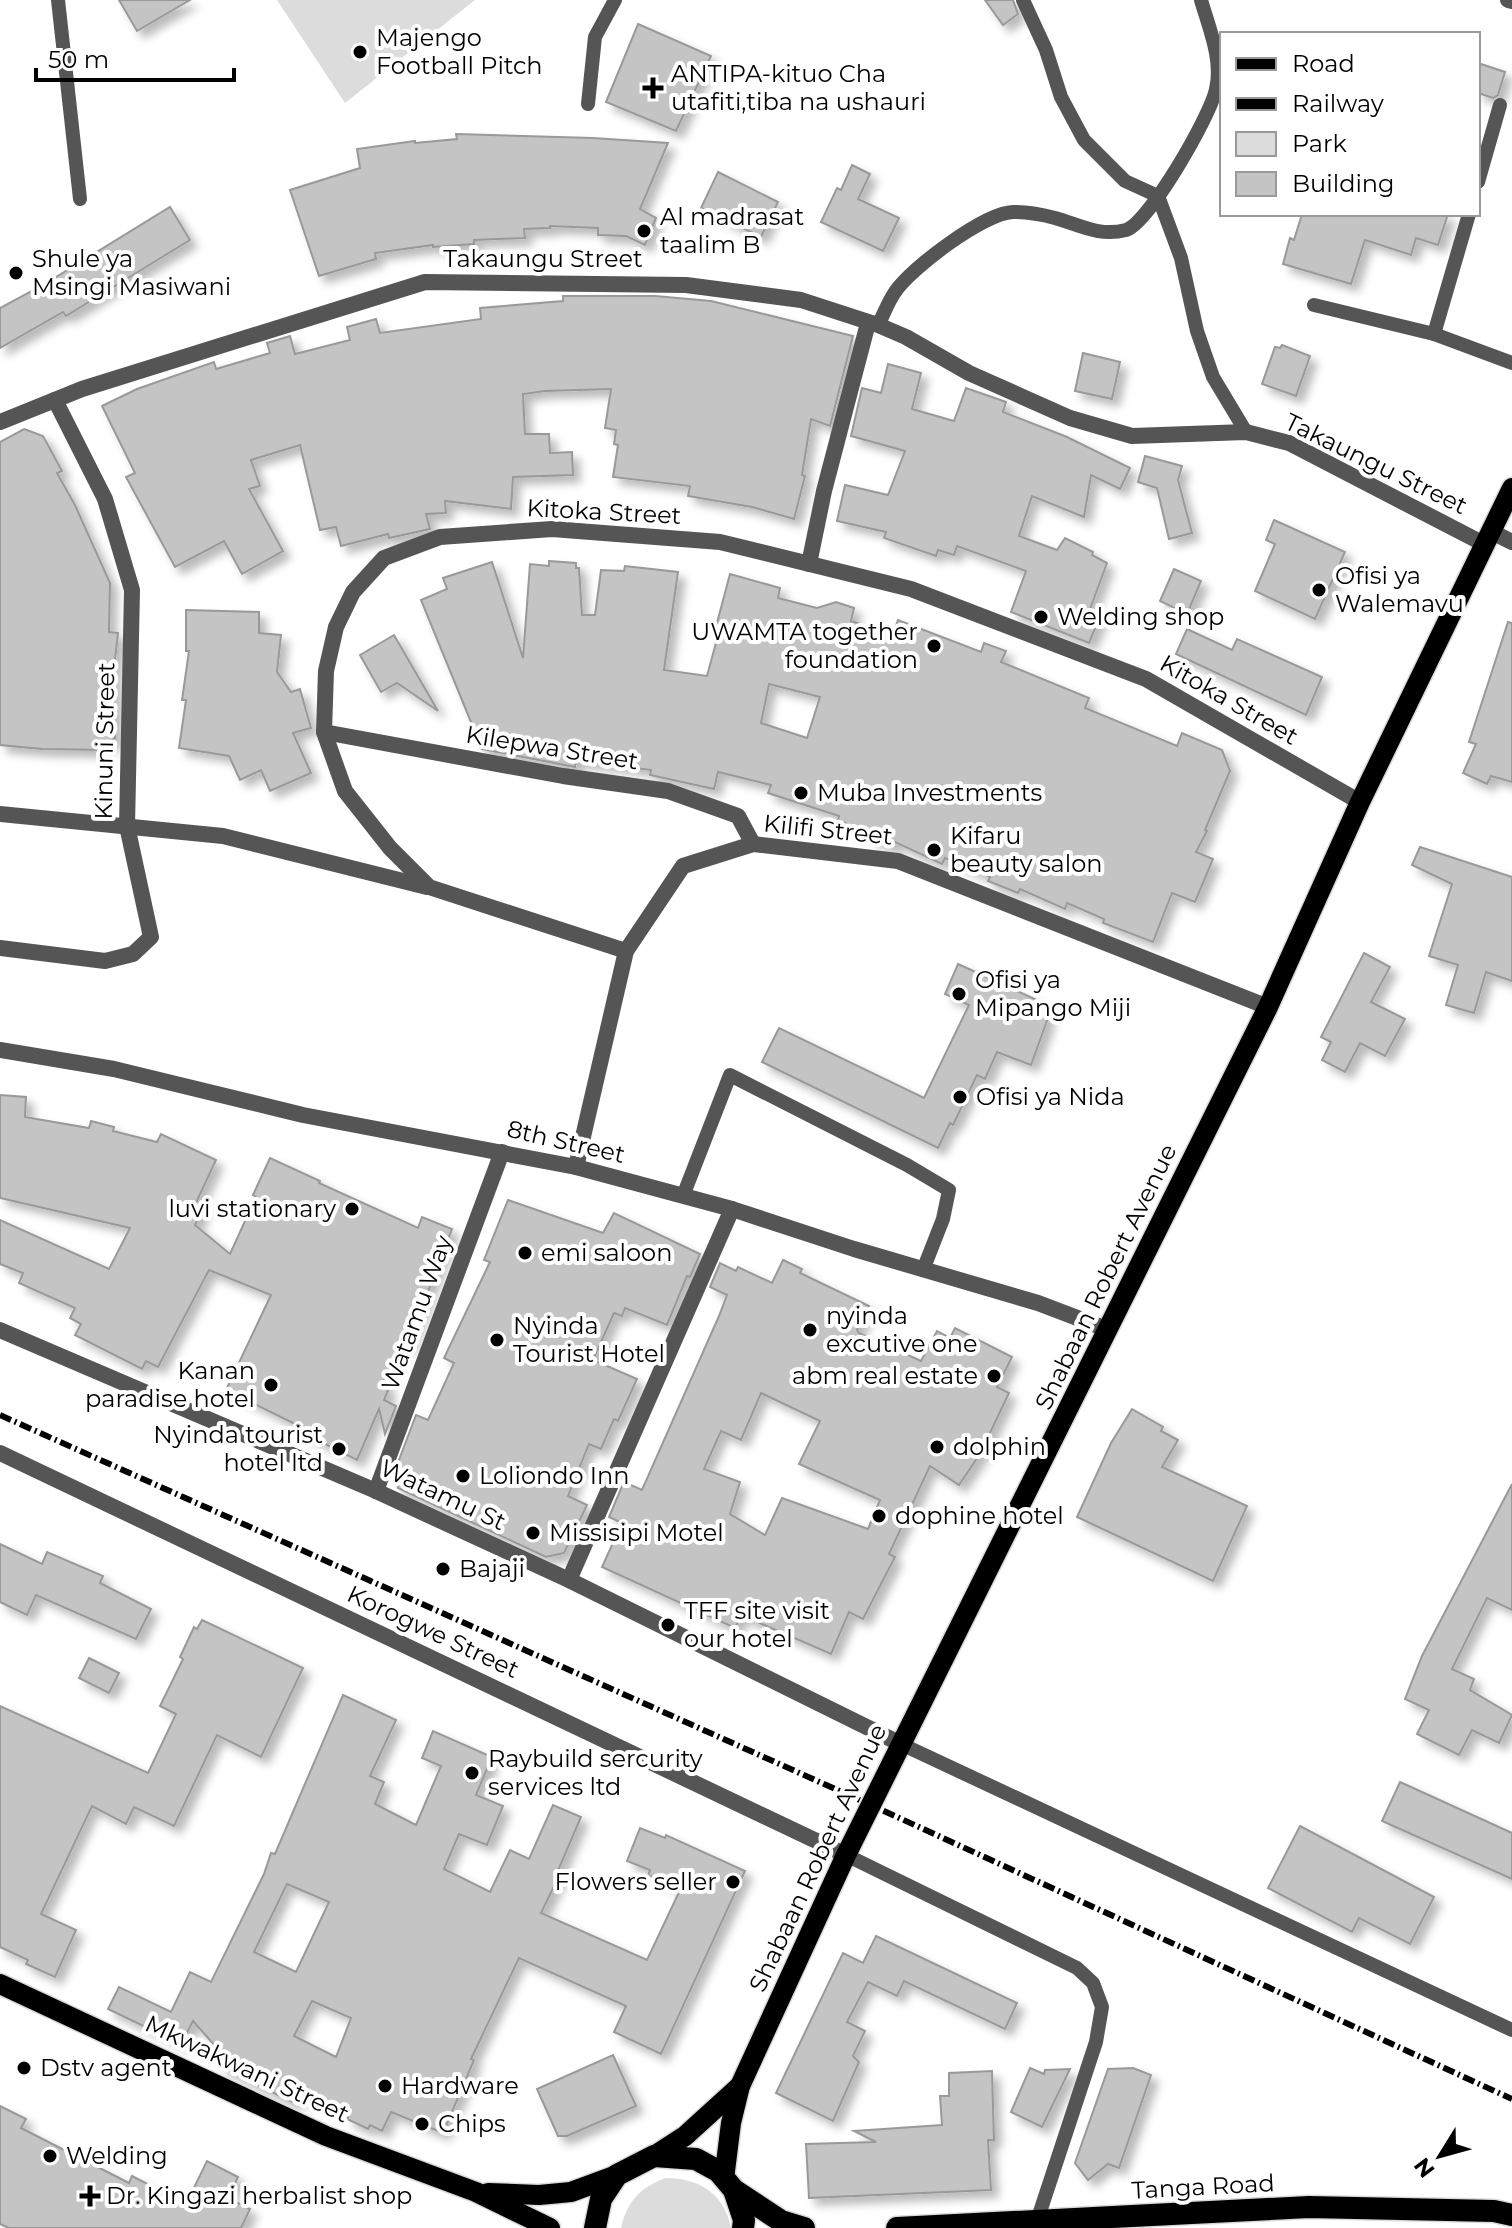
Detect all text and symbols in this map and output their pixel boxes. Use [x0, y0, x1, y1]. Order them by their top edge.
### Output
place label: Majengo Football Pitch [376, 23, 542, 80]
scale bar [36, 32, 234, 82]
legend [1220, 32, 1480, 216]
marker: Majengo Football Pitch [351, 43, 369, 61]
text: 50 m [48, 45, 109, 74]
text: Road [1292, 49, 1355, 78]
place label: ANTIPA-kituo Cha utafiti,tiba na ushauri [671, 59, 926, 116]
marker: ANTIPA-kituo Cha utafiti,tiba na ushauri [642, 77, 664, 99]
text: Railway [1292, 89, 1384, 118]
text: Park [1292, 129, 1347, 158]
text: Building [1292, 169, 1395, 198]
place label: Al madrasat taalim B [660, 202, 805, 259]
marker: Al madrasat taalim B [635, 222, 653, 240]
place label: Shule ya Msingi Masiwani [32, 244, 231, 301]
street label: Takaungu Street [443, 244, 643, 273]
marker: Shule ya Msingi Masiwani [7, 264, 25, 282]
street label: Takaungu Street [1280, 407, 1472, 520]
street label: Kitoka Street [526, 493, 682, 530]
place label: Ofisi ya Walemavu [1335, 561, 1464, 618]
marker: Ofisi ya Walemavu [1310, 581, 1328, 599]
place label: Welding shop [1057, 602, 1224, 631]
marker: Welding shop [1032, 608, 1050, 626]
place label: UWAMTA together foundation [691, 617, 918, 674]
marker: UWAMTA together foundation [925, 637, 943, 655]
street label: Kitoka Street [1155, 648, 1304, 751]
street label: Kinuni Street [89, 662, 120, 820]
street label: Kilepwa Street [464, 720, 641, 775]
place label: Muba Investments [817, 778, 1042, 807]
marker: Muba Investments [792, 784, 810, 802]
street label: Kilifi Street [762, 808, 894, 851]
place label: Kifaru beauty salon [950, 821, 1102, 878]
marker: Kifaru beauty salon [925, 841, 943, 859]
place label: Ofisi ya Mipango Miji [975, 965, 1131, 1022]
marker: Ofisi ya Mipango Miji [950, 985, 968, 1003]
place label: Ofisi ya Nida [976, 1082, 1125, 1111]
marker: Ofisi ya Nida [951, 1088, 969, 1106]
street label: 8th Street [504, 1114, 628, 1169]
street label: Shabaan Robert Avenue [1029, 1139, 1183, 1414]
place label: luvi stationary [168, 1194, 336, 1223]
marker: luvi stationary [343, 1200, 361, 1218]
street label: Watamu Way [375, 1231, 458, 1394]
place label: emi saloon [541, 1238, 672, 1267]
marker: emi saloon [516, 1244, 534, 1262]
place label: nyinda excutive one [826, 1301, 978, 1358]
place label: Nyinda Tourist Hotel [513, 1311, 665, 1368]
marker: nyinda excutive one [801, 1321, 819, 1339]
marker: Nyinda Tourist Hotel [488, 1331, 506, 1349]
place label: Kanan paradise hotel [85, 1356, 255, 1413]
place label: abm real estate [792, 1361, 978, 1390]
marker: abm real estate [985, 1367, 1003, 1385]
marker: Kanan paradise hotel [262, 1376, 280, 1394]
place label: Nyinda tourist hotel ltd [153, 1420, 323, 1477]
place label: dolphin [953, 1432, 1046, 1461]
marker: dolphin [928, 1438, 946, 1456]
marker: Nyinda tourist hotel ltd [330, 1440, 348, 1458]
street label: Watamu St [376, 1453, 511, 1536]
place label: Loliondo Inn [479, 1461, 630, 1490]
marker: Loliondo Inn [454, 1467, 472, 1485]
place label: dophine hotel [895, 1501, 1064, 1530]
marker: dophine hotel [870, 1507, 888, 1525]
place label: Missisipi Motel [549, 1518, 724, 1547]
marker: Missisipi Motel [524, 1524, 542, 1542]
place label: Bajaji [459, 1554, 525, 1583]
marker: Bajaji [434, 1560, 452, 1578]
street label: Korogwe Street [343, 1579, 524, 1684]
place label: TFF site visit our hotel [684, 1596, 830, 1653]
marker: TFF site visit our hotel [659, 1616, 677, 1634]
street label: Shabaan Robert Avenue [743, 1719, 892, 1996]
place label: Raybuild sercurity services ltd [488, 1744, 703, 1801]
marker: Raybuild sercurity services ltd [463, 1764, 481, 1782]
place label: Flowers seller [555, 1867, 717, 1896]
marker: Flowers seller [724, 1873, 742, 1891]
street label: Mkwakwani Street [141, 2009, 354, 2129]
place label: Dstv agent [40, 2053, 172, 2082]
marker: Dstv agent [15, 2059, 33, 2077]
place label: Hardware [401, 2071, 519, 2100]
marker: Hardware [376, 2077, 394, 2095]
place label: Chips [438, 2109, 506, 2138]
marker: Chips [413, 2115, 431, 2133]
north arrow [1400, 2116, 1480, 2196]
place label: Welding [66, 2141, 168, 2170]
marker: Welding [41, 2147, 59, 2165]
text: N [1408, 2153, 1441, 2183]
street label: Tanga Road [1131, 2168, 1275, 2205]
place label: Dr. Kingazi herbalist shop [106, 2181, 412, 2210]
marker: Dr. Kingazi herbalist shop [81, 2187, 99, 2205]

